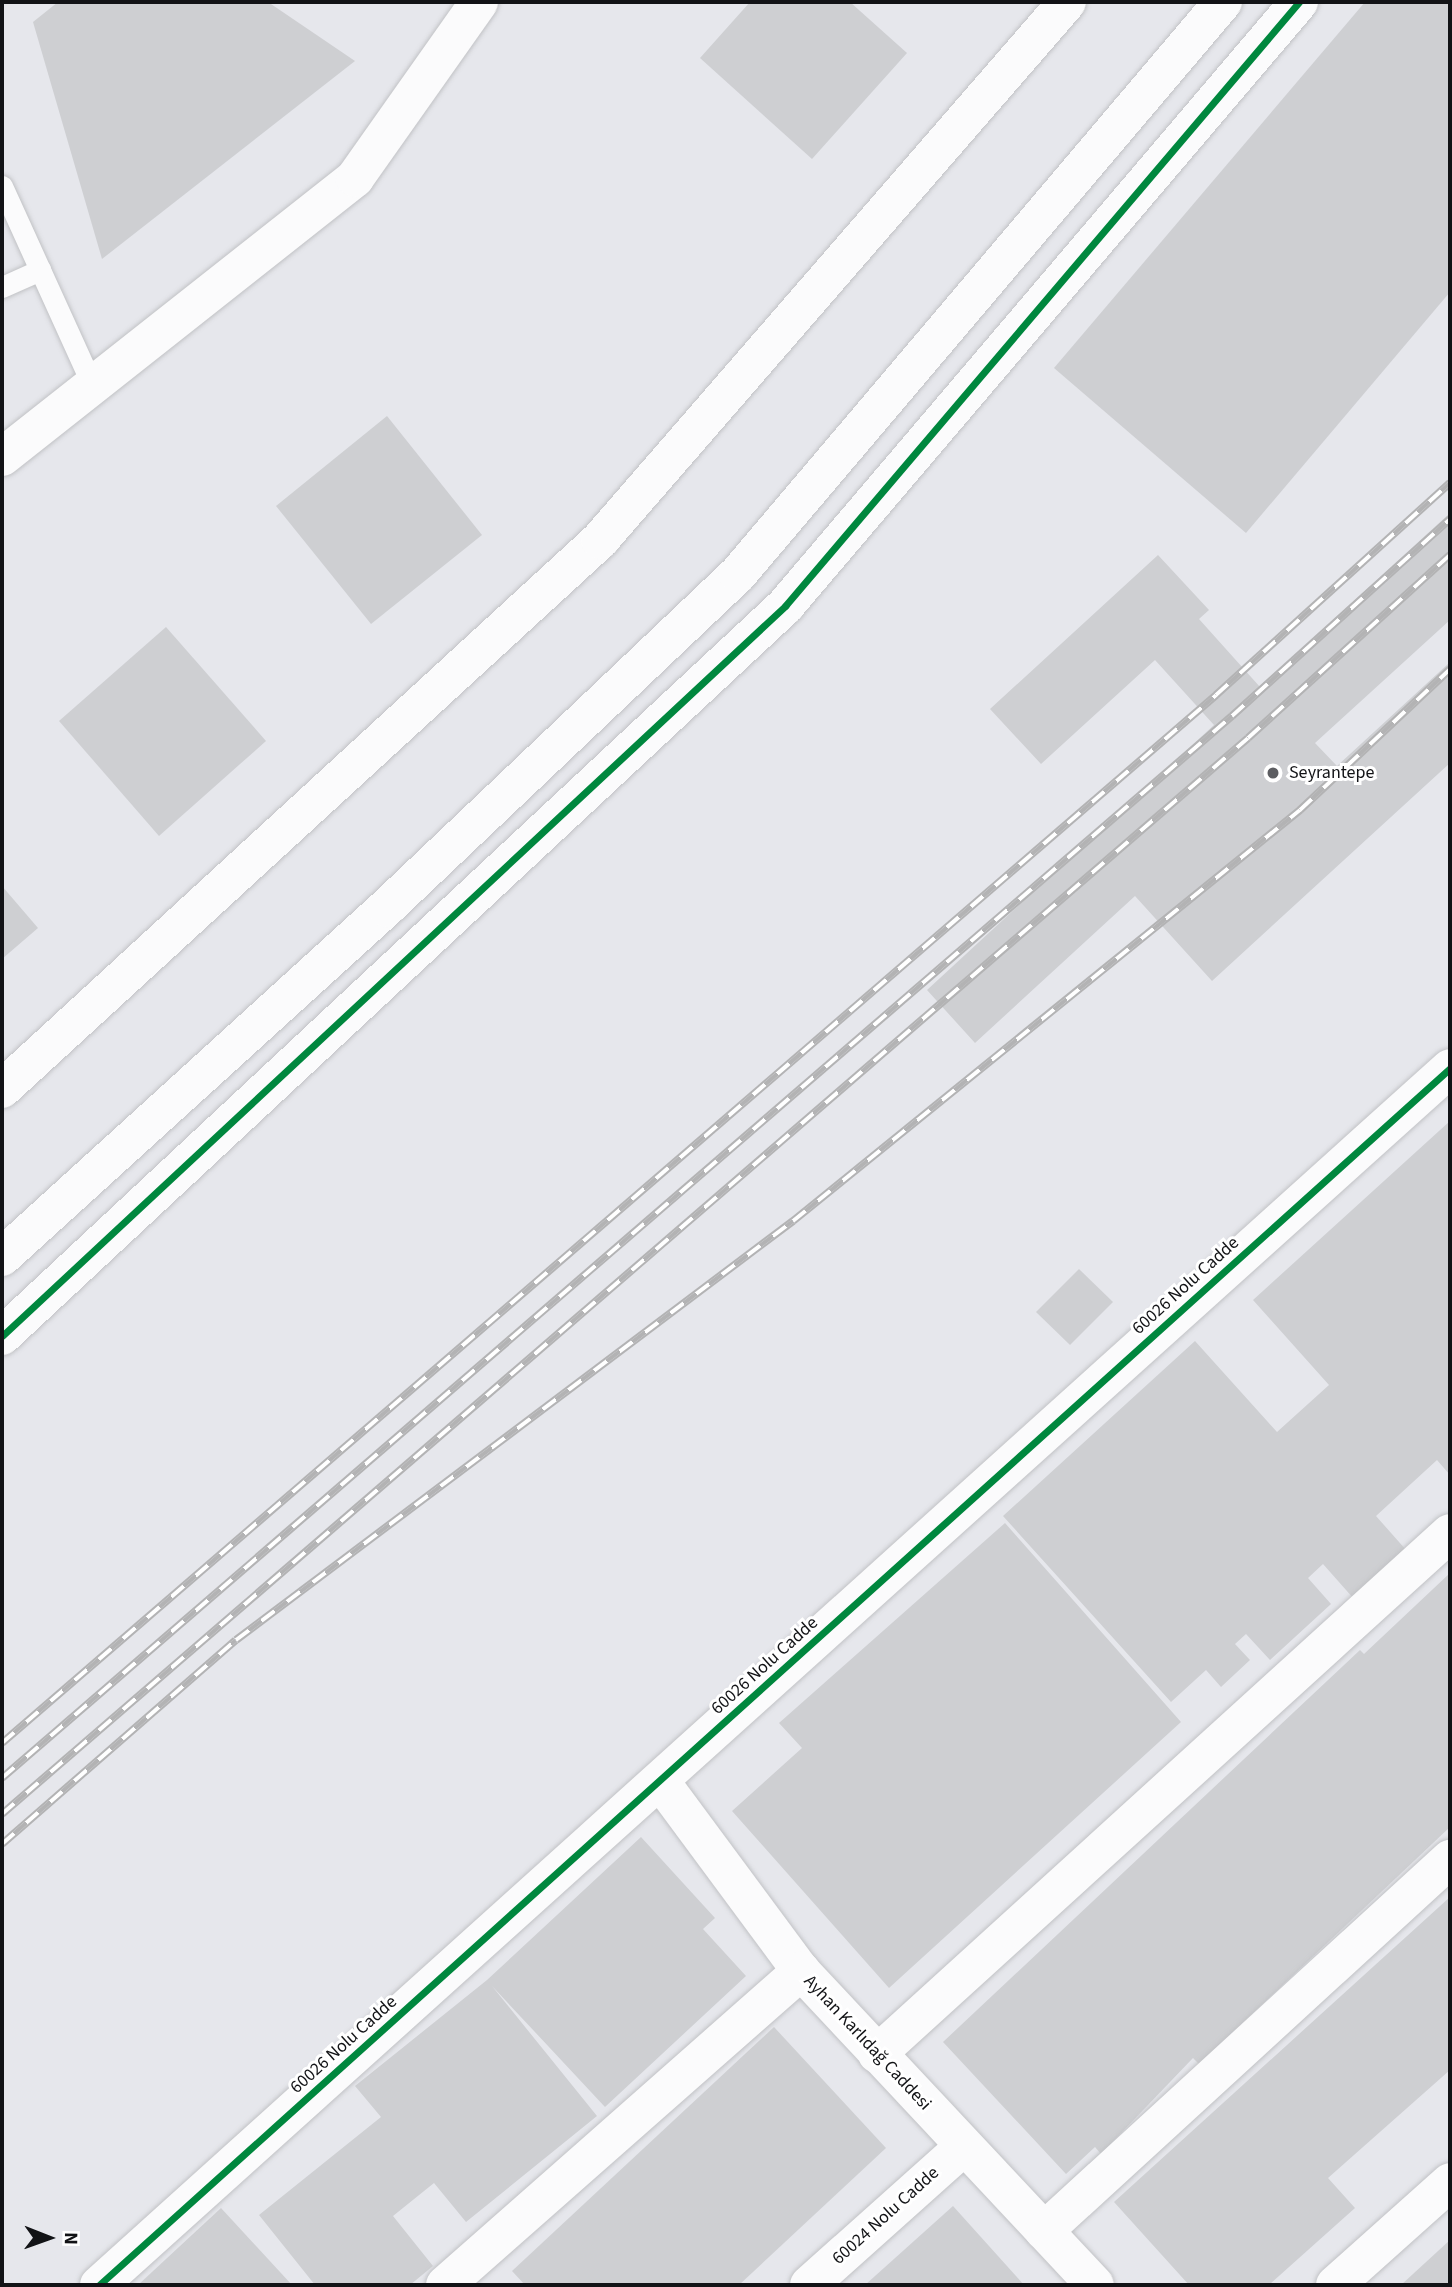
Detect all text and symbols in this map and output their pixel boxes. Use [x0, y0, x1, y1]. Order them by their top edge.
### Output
place label: Seyrantepe [1289, 762, 1374, 784]
marker: Seyrantepe [1263, 763, 1283, 783]
street label: 60026 Nolu Cadde [1128, 1232, 1244, 1340]
street label: 60026 Nolu Cadde [707, 1612, 823, 1720]
street label: Ayhan Karlıdağ Caddesi [799, 1971, 935, 2115]
street label: 60026 Nolu Cadde [286, 1991, 402, 2099]
street label: 60024 Nolu Cadde [828, 2162, 944, 2270]
north arrow [14, 2203, 84, 2273]
text: N [57, 2232, 84, 2245]

